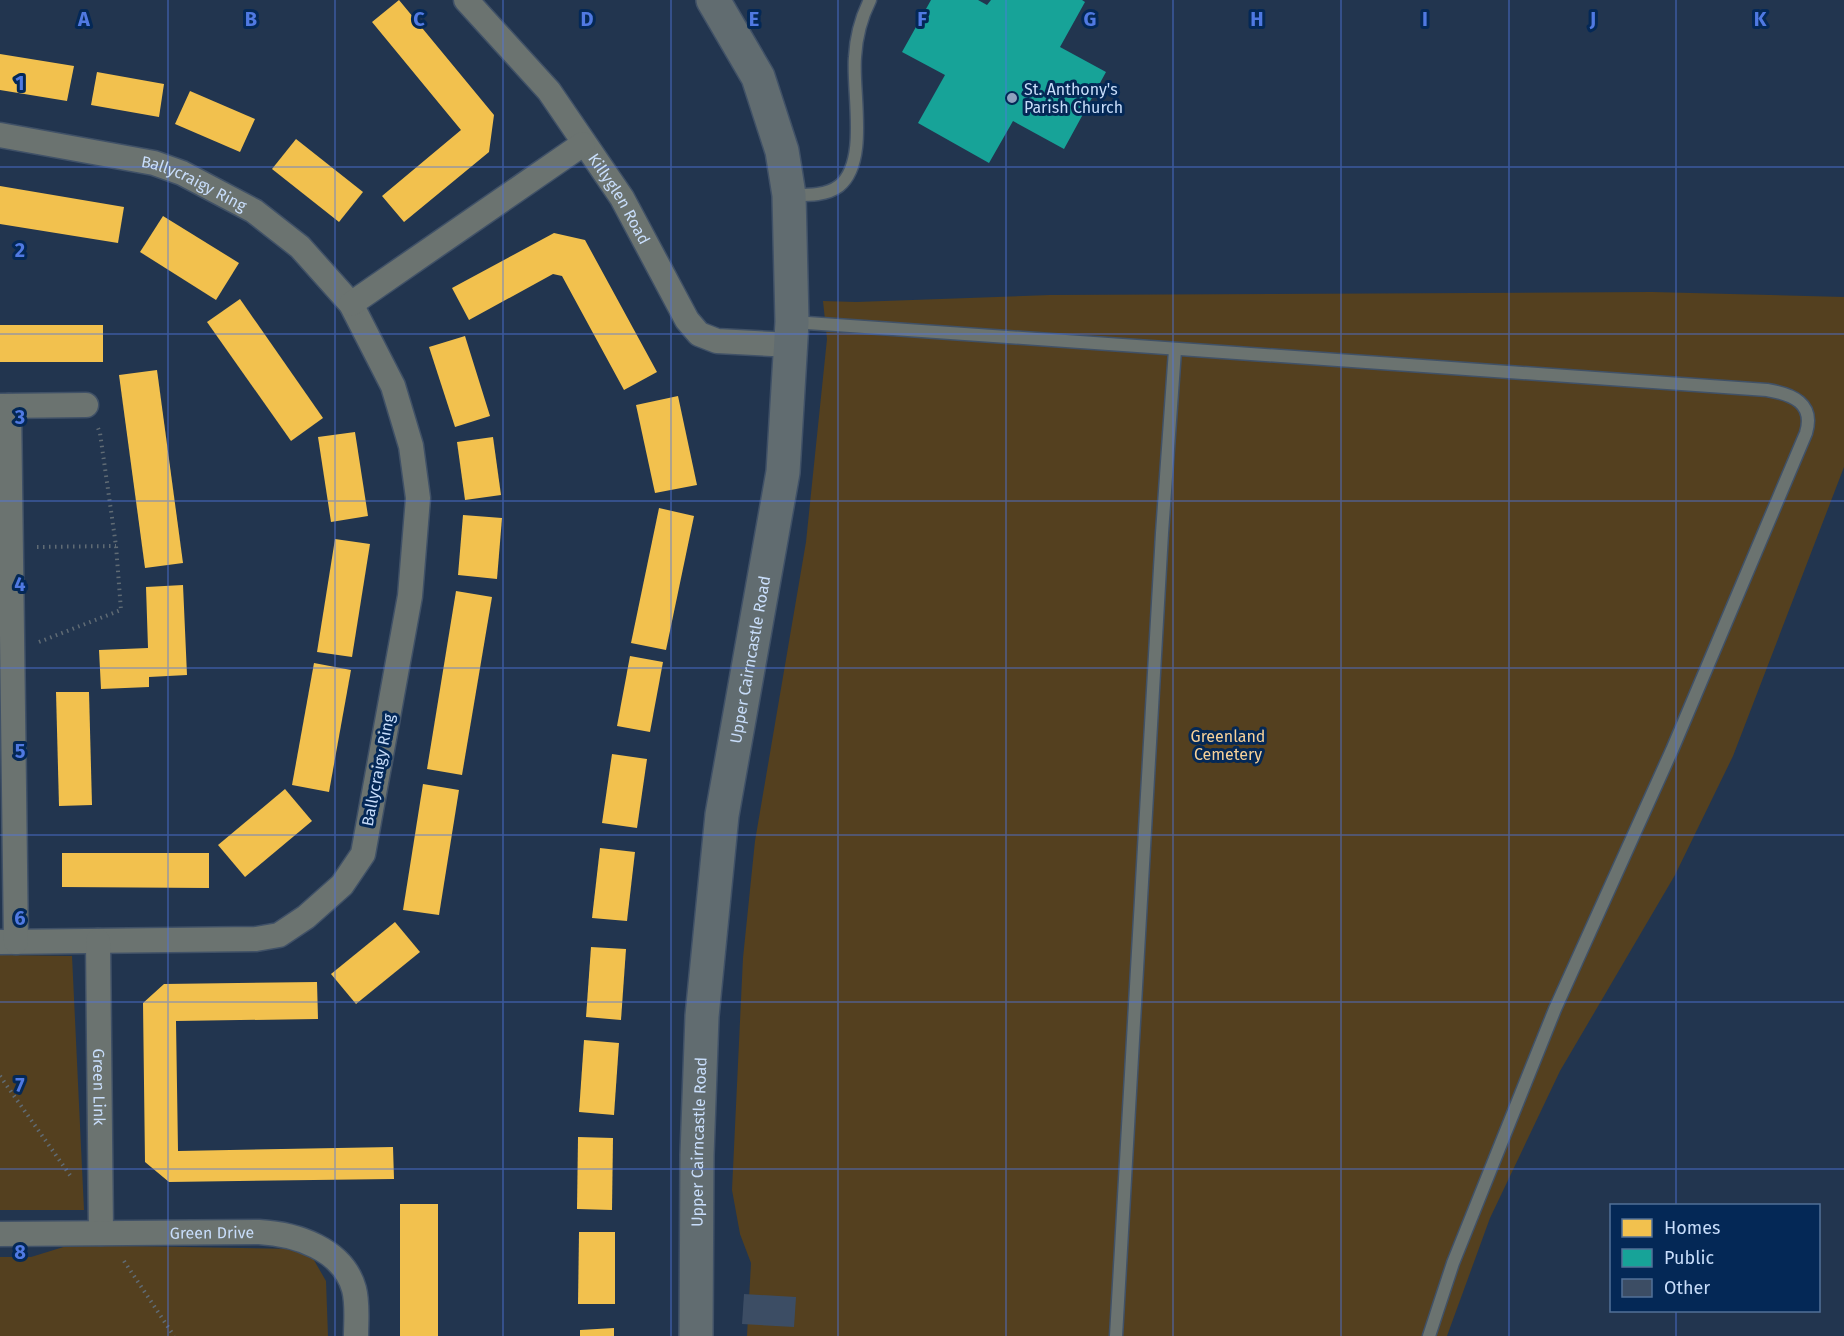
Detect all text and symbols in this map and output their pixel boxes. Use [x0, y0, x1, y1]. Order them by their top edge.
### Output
text: A [77, 7, 91, 31]
text: B [245, 7, 257, 31]
text: C [413, 7, 425, 31]
text: D [580, 7, 594, 31]
text: E [749, 7, 759, 31]
text: F [917, 7, 927, 31]
text: G [1084, 7, 1096, 31]
text: H [1250, 7, 1264, 31]
text: I [1422, 7, 1428, 31]
text: J [1589, 7, 1596, 31]
text: K [1754, 7, 1767, 31]
text: 1 [15, 71, 25, 95]
place label: St. Anthony's Parish Church [1024, 80, 1123, 117]
marker: St. Anthony's Parish Church [1005, 91, 1019, 105]
street label: Killyglen Road [585, 149, 654, 247]
street label: Ballycraigy Ring [140, 151, 251, 215]
text: 2 [15, 238, 25, 262]
text: 3 [14, 405, 25, 429]
text: 4 [14, 572, 26, 596]
street label: Upper Cairncastle Road [725, 574, 774, 745]
street label: Ballycraigy Ring [358, 712, 398, 828]
park label: Greenland Cemetery [1191, 727, 1265, 764]
text: 5 [15, 739, 26, 763]
text: 6 [14, 906, 26, 930]
street label: Green Link [90, 1048, 109, 1126]
street label: Upper Cairncastle Road [687, 1057, 710, 1227]
text: 7 [15, 1073, 25, 1097]
legend [1610, 1204, 1820, 1312]
text: Homes [1664, 1217, 1720, 1239]
street label: Green Drive [170, 1223, 254, 1242]
text: 8 [14, 1240, 26, 1264]
text: Public [1664, 1247, 1714, 1269]
text: Other [1664, 1277, 1710, 1299]

